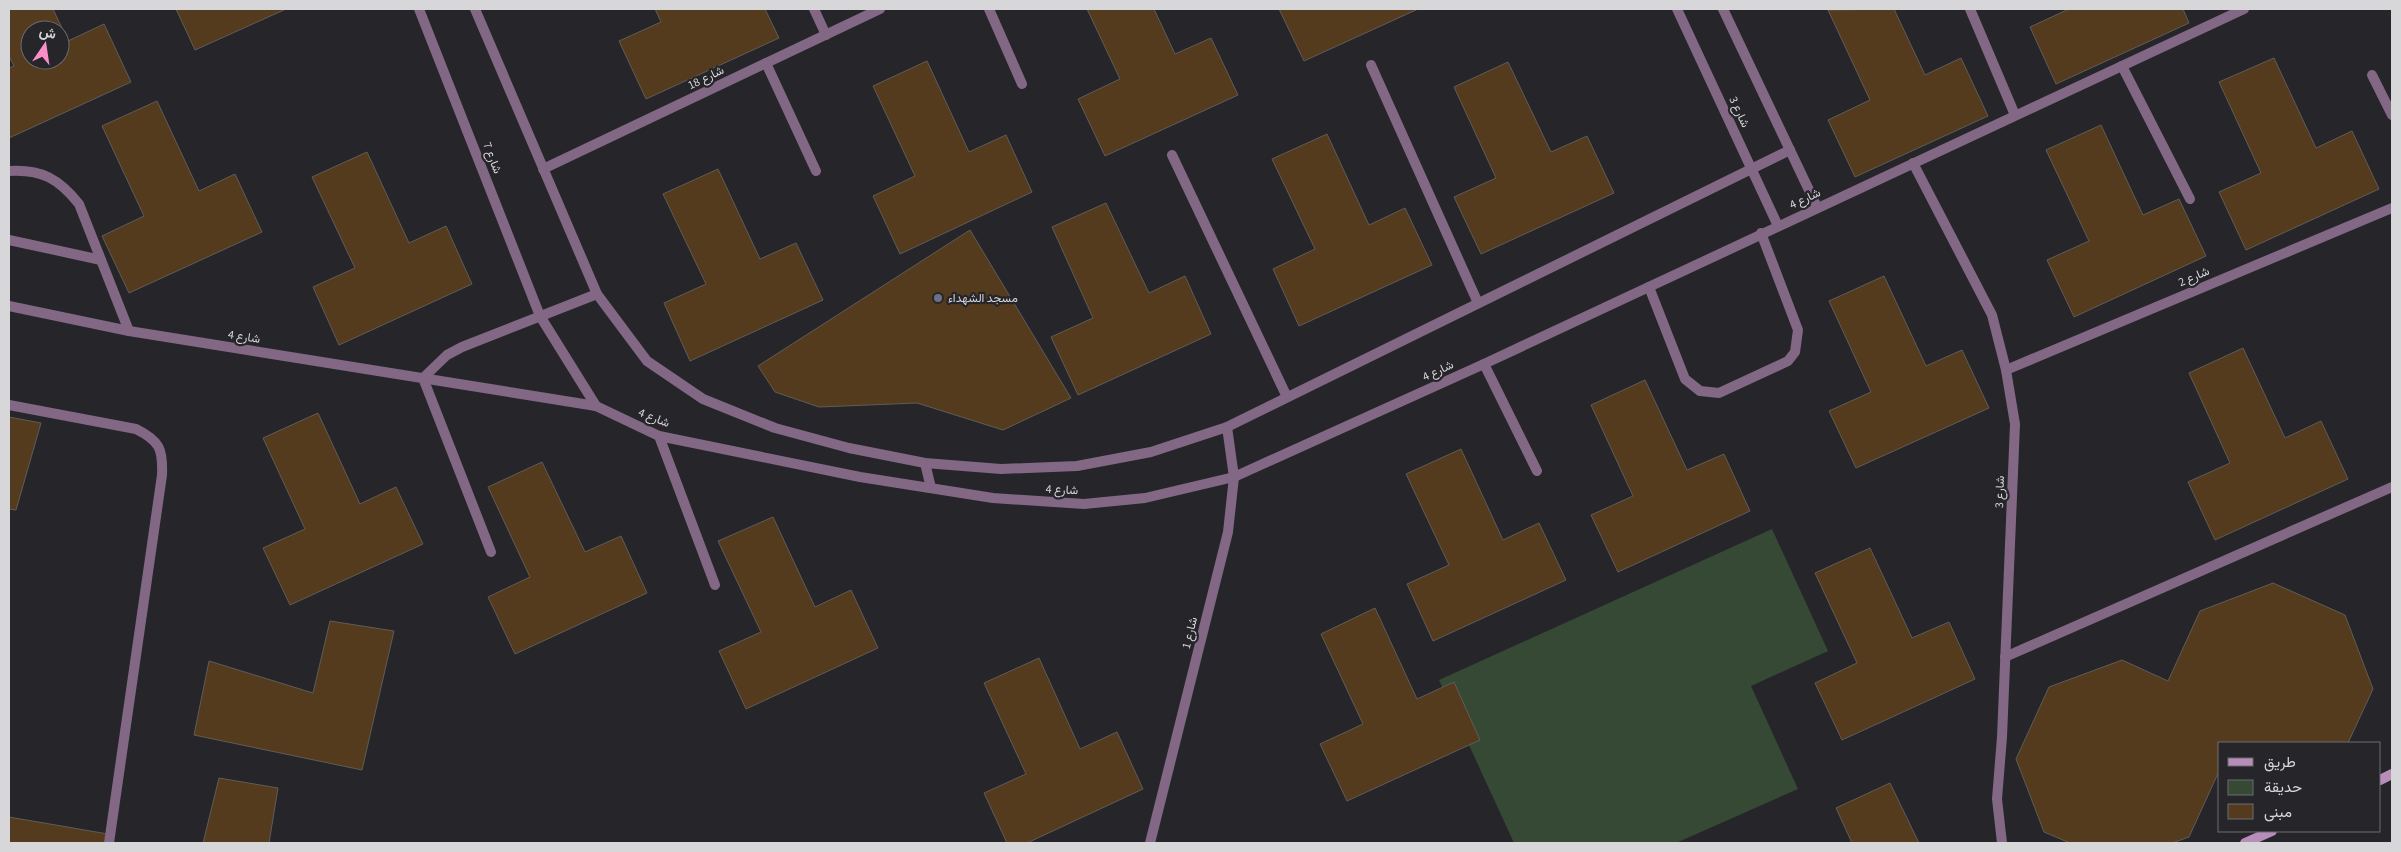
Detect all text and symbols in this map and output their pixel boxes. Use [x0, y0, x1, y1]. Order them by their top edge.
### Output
north arrow [20, 20, 70, 70]
text: ش [37, 22, 58, 45]
street label: شارع 18 [685, 62, 727, 94]
street label: شارع 3 [1724, 94, 1754, 130]
street label: شارع 7 [478, 140, 506, 176]
street label: شارع 4 [1787, 184, 1823, 214]
street label: شارع 2 [2176, 263, 2212, 291]
place label: مسجد الشهداء [948, 290, 1018, 307]
marker: مسجد الشهداء [932, 292, 944, 304]
street label: شارع 4 [227, 326, 261, 348]
street label: شارع 4 [1420, 356, 1456, 386]
street label: شارع 4 [636, 404, 672, 432]
street label: شارع 3 [1991, 475, 2009, 509]
street label: شارع 4 [1045, 481, 1079, 499]
street label: شارع 1 [1178, 615, 1202, 651]
legend [2218, 742, 2381, 832]
text: طريق [2264, 752, 2296, 773]
text: حديقة [2264, 777, 2302, 798]
text: مبنى [2264, 802, 2292, 823]

